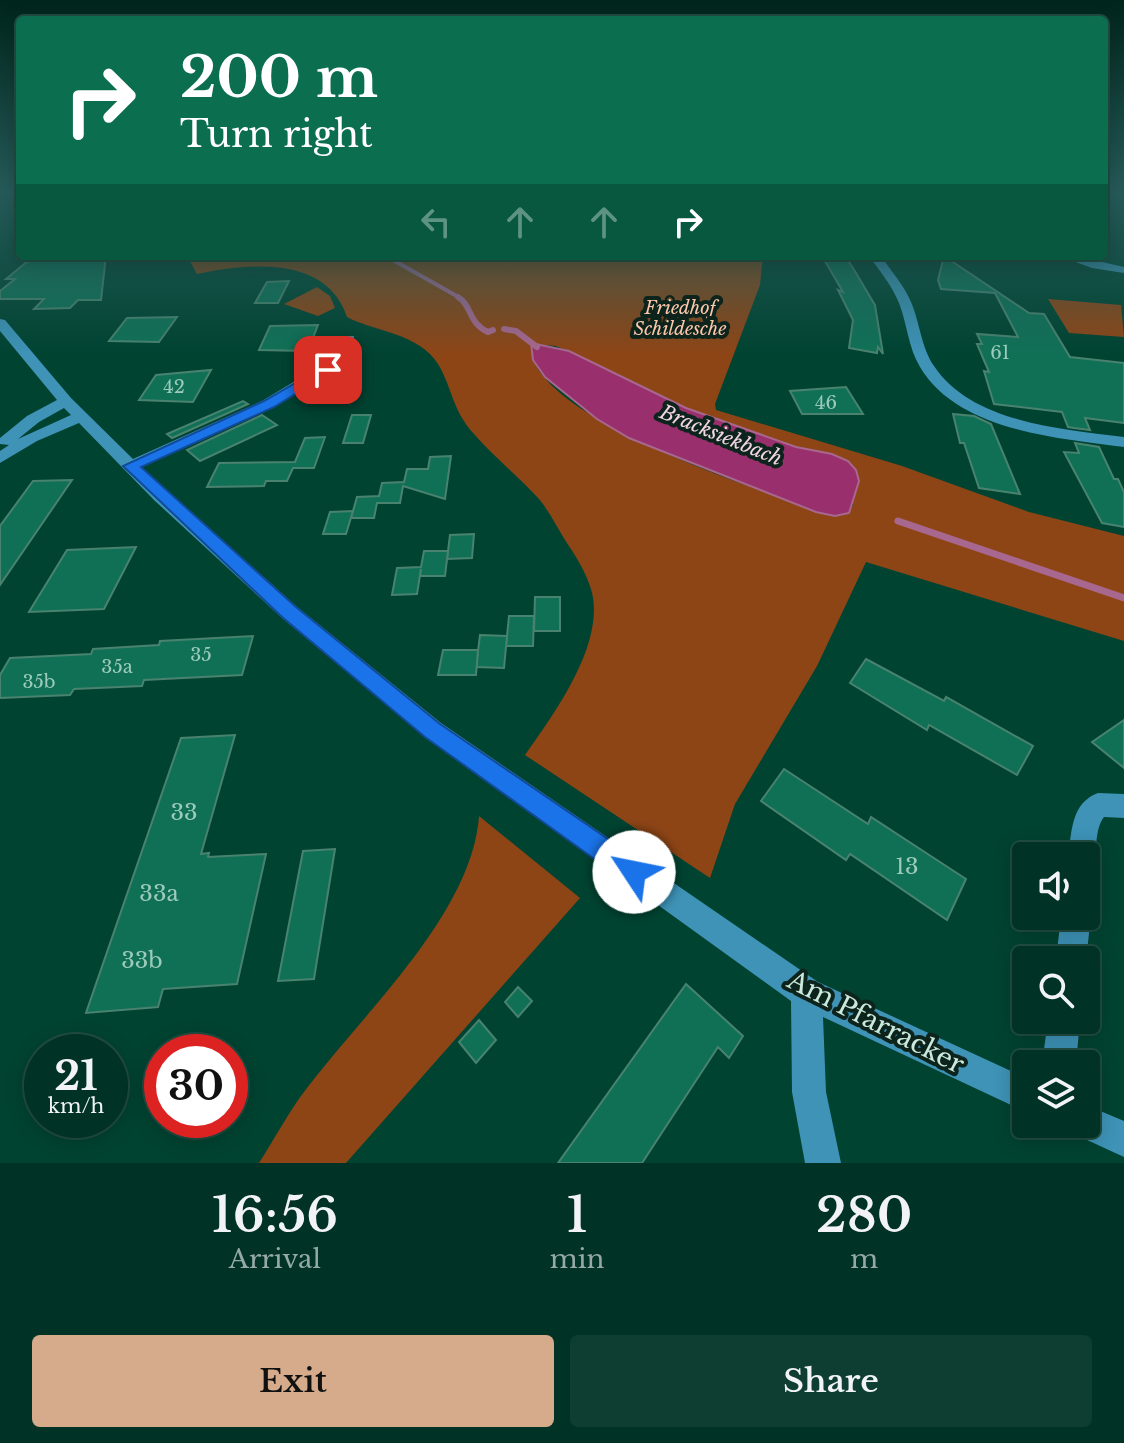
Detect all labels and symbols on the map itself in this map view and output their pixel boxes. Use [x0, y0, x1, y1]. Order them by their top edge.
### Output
park label: Friedhof Schildesche [634, 297, 726, 340]
pin [294, 336, 362, 404]
house number: 61 [990, 342, 1010, 364]
house number: 42 [163, 376, 185, 398]
house number: 46 [815, 392, 837, 414]
water label: Bracksiekbach [655, 399, 786, 470]
house number: 35 [190, 644, 212, 666]
house number: 35a [101, 656, 133, 678]
house number: 35b [22, 671, 56, 693]
house number: 33 [170, 799, 198, 826]
position arrow [592, 830, 676, 914]
house number: 13 [895, 853, 919, 880]
house number: 33a [139, 880, 179, 907]
house number: 33b [121, 947, 163, 974]
street label: Am Pfarracker [781, 963, 970, 1081]
speed limit sign: 30 [144, 1034, 248, 1138]

